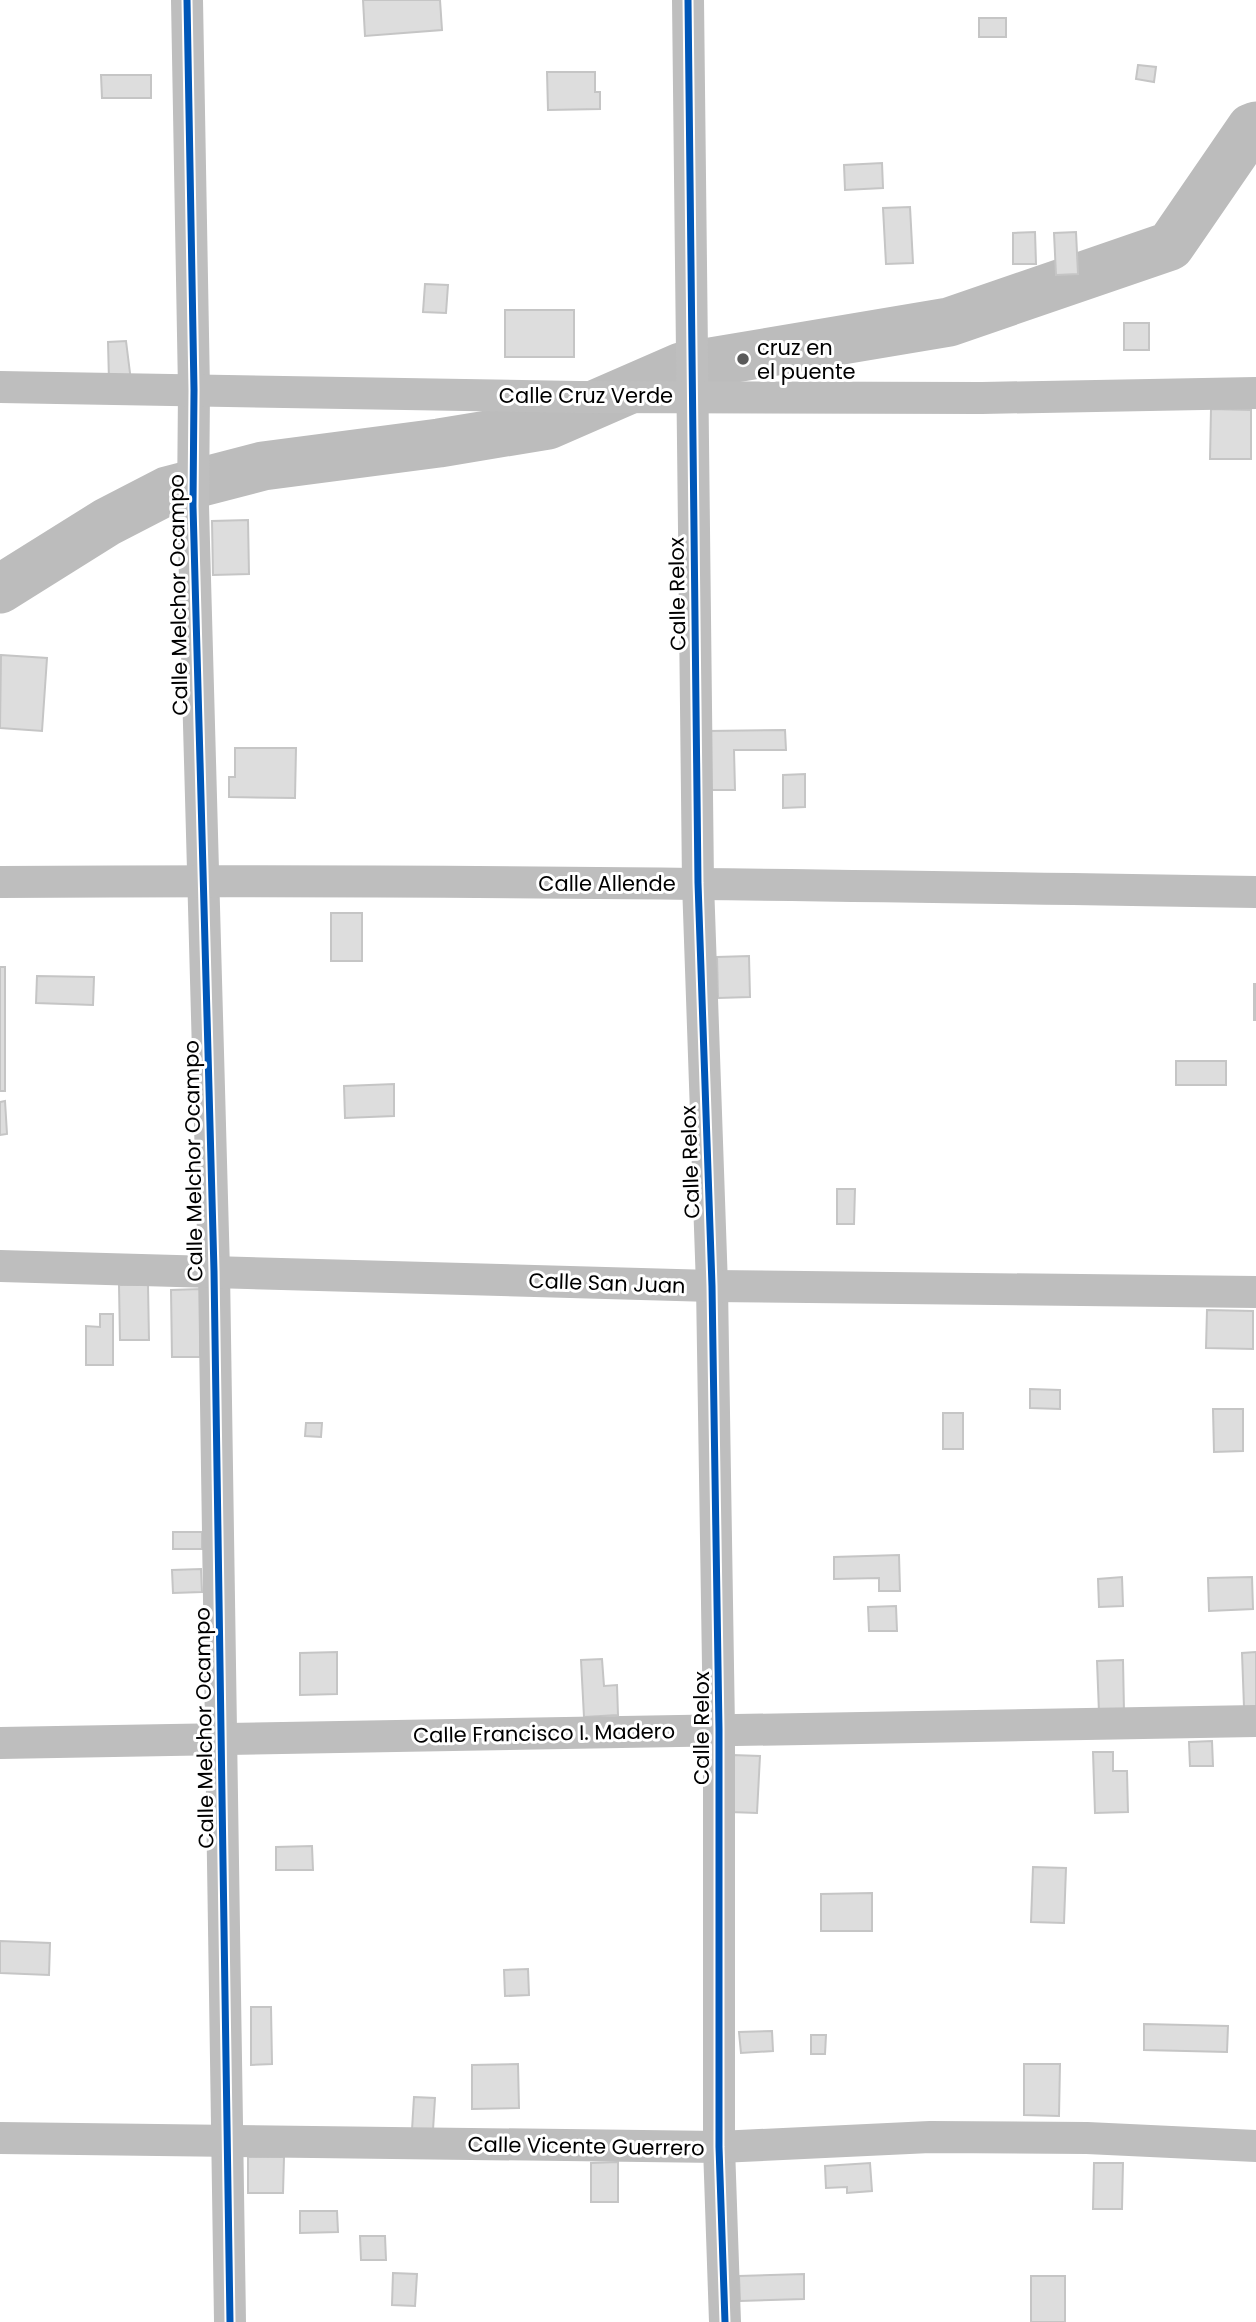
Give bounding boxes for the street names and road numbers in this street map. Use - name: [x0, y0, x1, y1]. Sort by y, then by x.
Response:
- street label: Calle Cruz Verde: [499, 381, 673, 410]
- street label: Calle Melchor Ocampo: [161, 474, 195, 716]
- street label: Calle Relox: [662, 537, 692, 651]
- street label: Calle Allende: [538, 869, 676, 898]
- street label: Calle Melchor Ocampo: [176, 1040, 210, 1282]
- street label: Calle Relox: [674, 1105, 706, 1219]
- street label: Calle San Juan: [528, 1266, 686, 1300]
- street label: Calle Melchor Ocampo: [187, 1607, 221, 1849]
- street label: Calle Relox: [687, 1671, 716, 1785]
- street label: Calle Francisco I. Madero: [413, 1716, 675, 1750]
- street label: Calle Vicente Guerrero: [467, 2129, 705, 2163]

